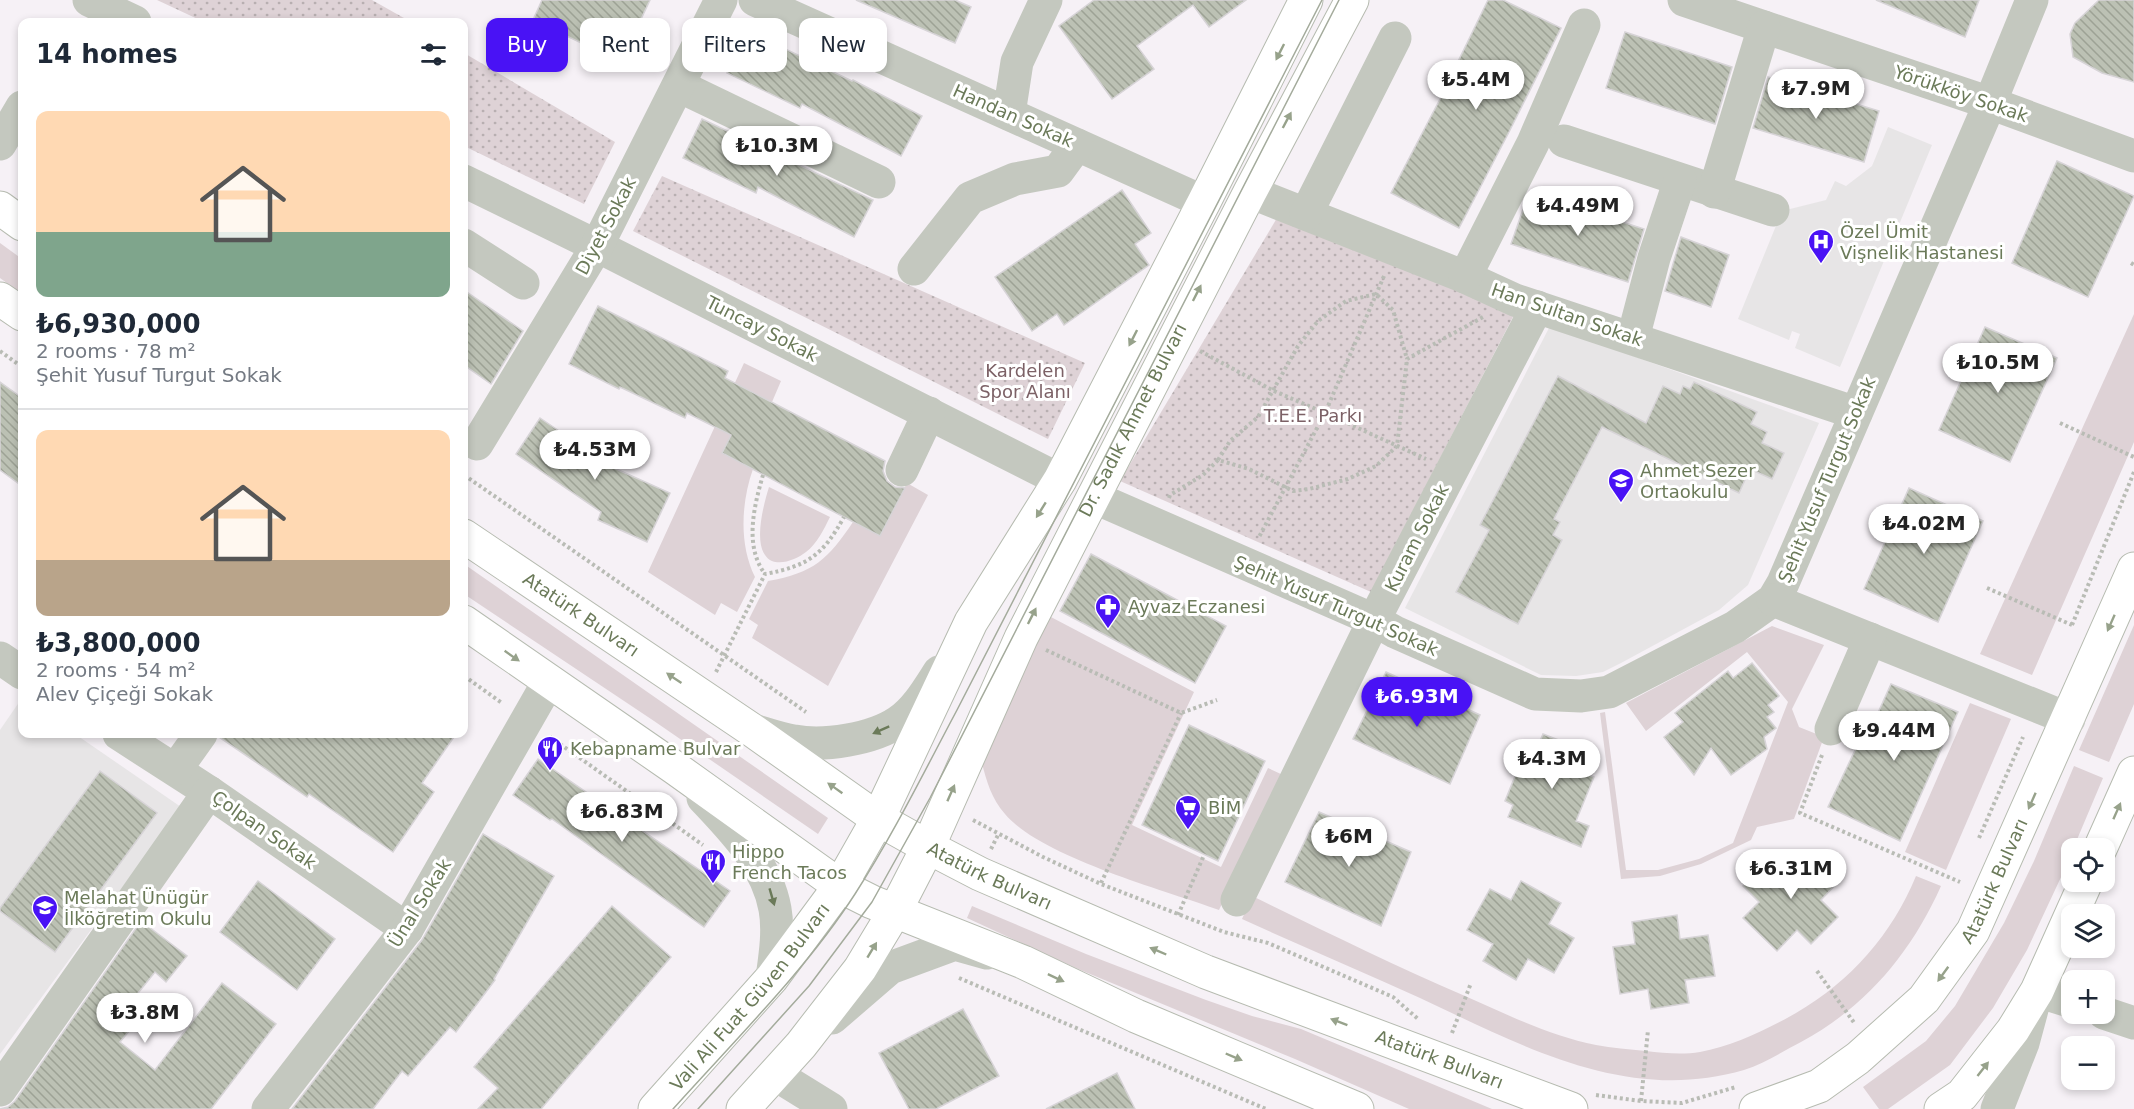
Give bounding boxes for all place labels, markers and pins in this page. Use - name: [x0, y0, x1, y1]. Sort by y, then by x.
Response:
- pin: ₺5.4M: [1434, 60, 1518, 111]
- pin: ₺7.9M: [1774, 69, 1858, 120]
- pin: ₺10.3M: [728, 126, 826, 177]
- pin: ₺4.49M: [1529, 186, 1627, 237]
- place label: Özel Ümit Vişnelik Hastanesi: [1840, 221, 2004, 263]
- hospital icon: Özel Ümit Vişnelik Hastanesi: [1806, 227, 1836, 265]
- pin: ₺10.5M: [1949, 343, 2047, 394]
- pin: ₺4.53M: [546, 430, 644, 481]
- place label: Ahmet Sezer Ortaokulu: [1640, 460, 1756, 502]
- school or university icon: Ahmet Sezer Ortaokulu: [1606, 466, 1636, 504]
- pin: ₺4.02M: [1875, 504, 1973, 555]
- pharmacy icon: Ayvaz Eczanesi: [1093, 592, 1123, 630]
- place label: Ayvaz Eczanesi: [1128, 596, 1265, 617]
- pin: ₺6.93M: [1368, 677, 1466, 728]
- pin: ₺9.44M: [1845, 711, 1943, 762]
- restaurant icon: Kebapname Bulvar: [535, 734, 565, 772]
- place label: Kebapname Bulvar: [570, 738, 741, 759]
- pin: ₺4.3M: [1510, 739, 1594, 790]
- pin: ₺6.83M: [573, 792, 671, 843]
- supermarket icon: BİM: [1173, 793, 1203, 831]
- place label: BİM: [1208, 797, 1241, 818]
- pin: ₺6M: [1320, 817, 1378, 868]
- place label: Hippo French Tacos: [732, 841, 847, 883]
- restaurant icon: Hippo French Tacos: [698, 847, 728, 885]
- pin: ₺6.31M: [1742, 849, 1840, 900]
- place label: Melahat Ünügür İlköğretim Okulu: [64, 887, 212, 929]
- school or university icon: Melahat Ünügür İlköğretim Okulu: [30, 893, 60, 931]
- pin: ₺3.8M: [103, 993, 187, 1044]

